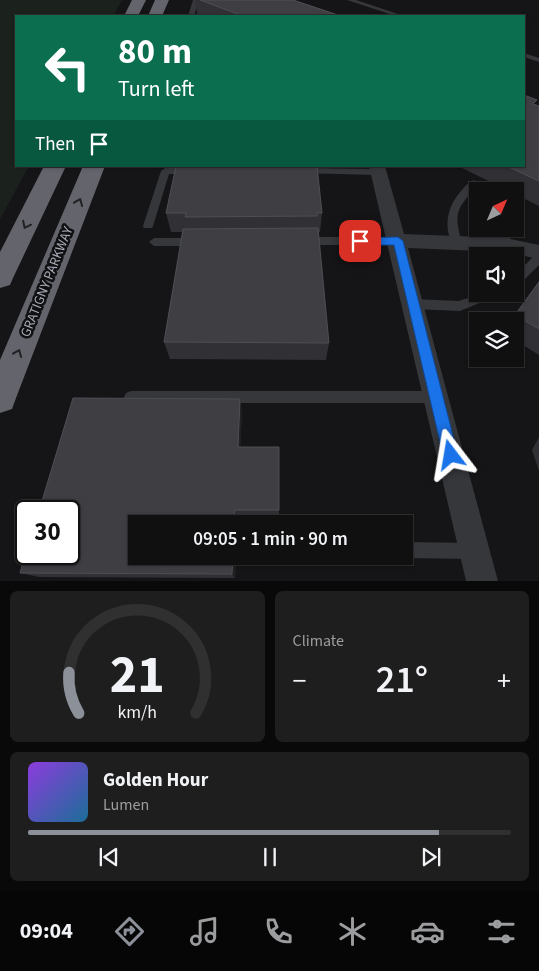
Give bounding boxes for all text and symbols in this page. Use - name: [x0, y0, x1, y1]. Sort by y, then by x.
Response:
- text: 80 m: [118, 27, 192, 77]
- icon: left: [35, 35, 100, 100]
- text: Turn left: [118, 73, 194, 105]
- icon: arrive: [85, 130, 113, 158]
- text: Then: [35, 131, 75, 158]
- north arrow: [469, 182, 524, 238]
- map controls: [469, 182, 524, 367]
- one-way arrow: [73, 198, 84, 207]
- one-way arrow: [22, 220, 32, 229]
- pin: [339, 220, 381, 262]
- street label: GRATIGNY PARKWAY: [16, 223, 78, 340]
- icon: arrive: [346, 227, 374, 255]
- button: sound: [469, 247, 524, 302]
- button: layers: [469, 312, 524, 367]
- one-way arrow: [13, 349, 23, 357]
- position arrow: [424, 428, 476, 480]
- speed limit sign: 30: [15, 500, 80, 565]
- text: 09:05 · 1 min · 90 m: [193, 526, 348, 553]
- text: Climate: [293, 630, 344, 652]
- text: 21: [110, 639, 165, 713]
- text: 21°: [376, 653, 428, 707]
- text: −: [293, 661, 306, 701]
- text: +: [497, 661, 511, 701]
- text: km/h: [117, 700, 157, 725]
- text: Golden Hour: [103, 767, 208, 794]
- text: Lumen: [103, 794, 149, 816]
- icon: previous: [95, 843, 123, 871]
- icon: pause: [256, 843, 284, 871]
- icon: next: [417, 843, 445, 871]
- icon: directions: [112, 914, 147, 949]
- icon: music: [187, 914, 222, 949]
- icon: phone: [261, 914, 296, 949]
- icon: climate: [335, 914, 370, 949]
- icon: car: [410, 914, 445, 949]
- icon: filters: [484, 914, 519, 949]
- text: 09:04: [20, 915, 73, 947]

